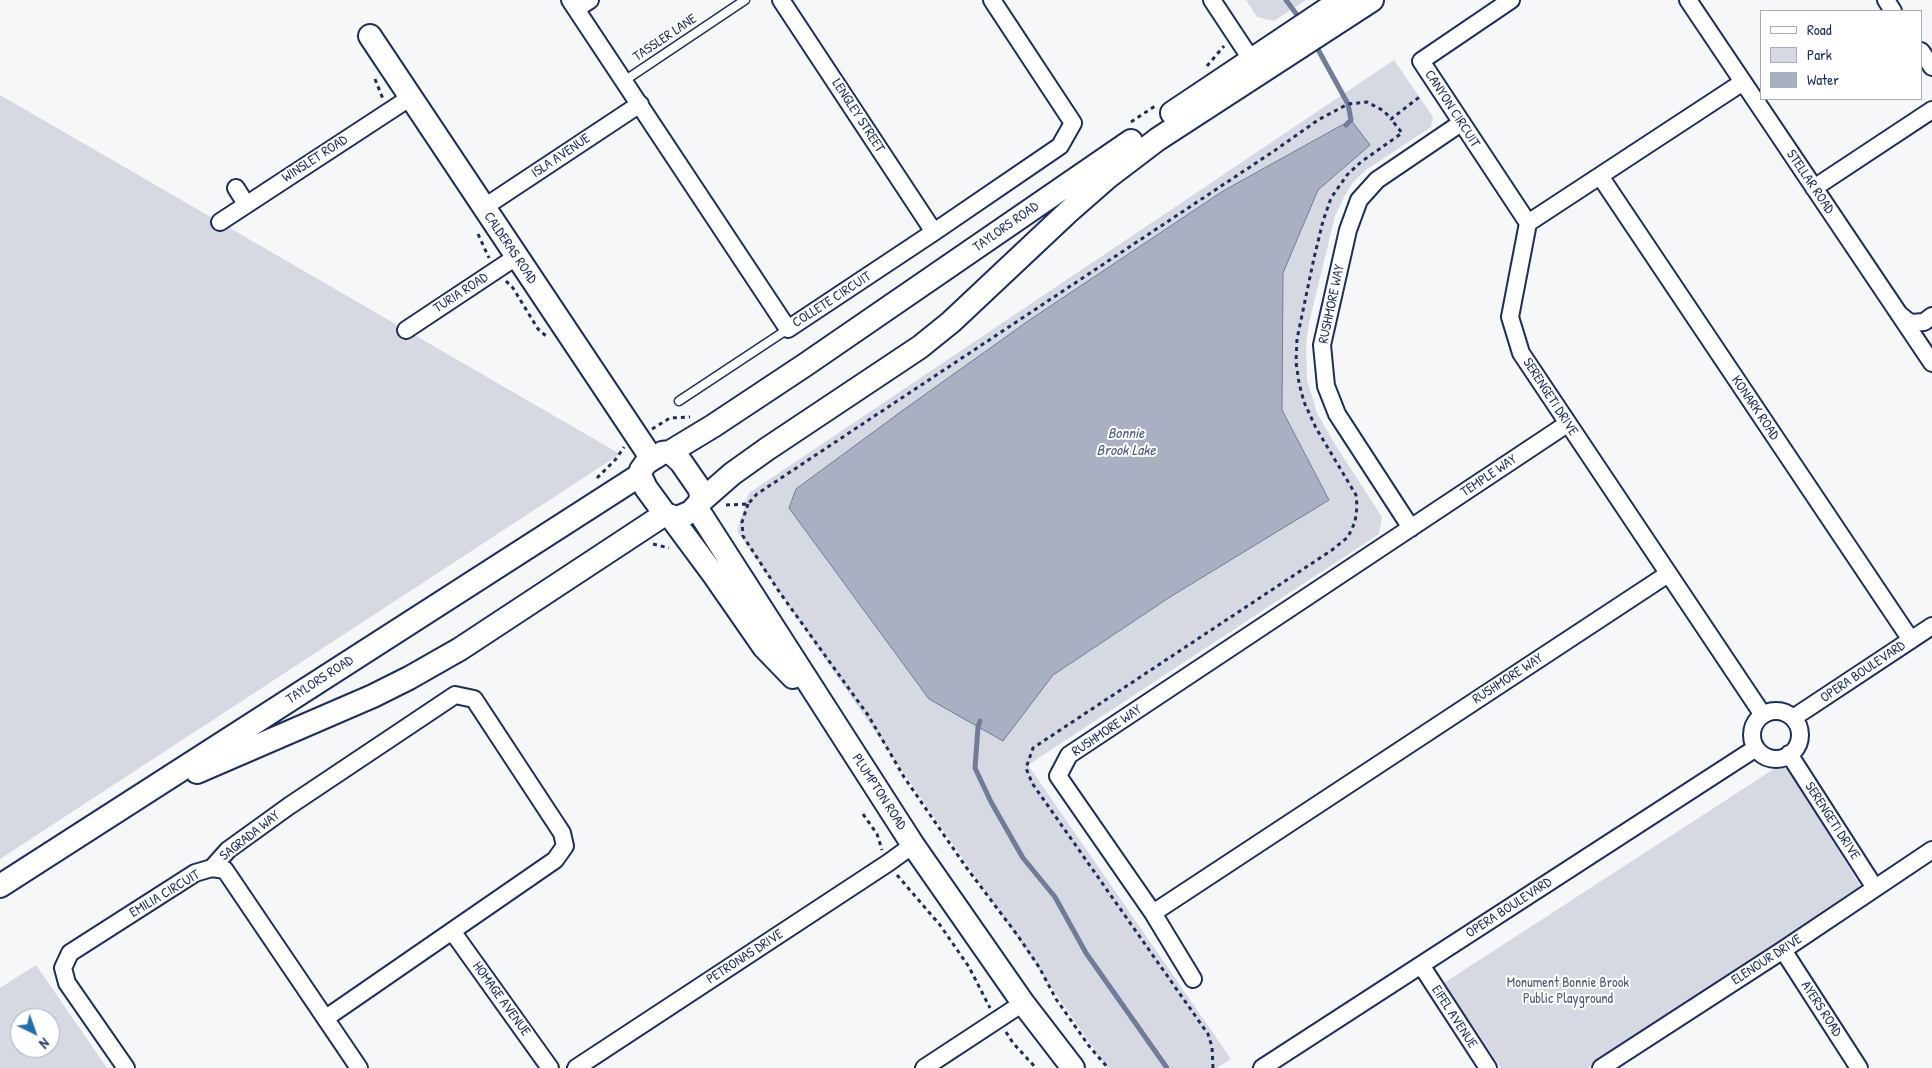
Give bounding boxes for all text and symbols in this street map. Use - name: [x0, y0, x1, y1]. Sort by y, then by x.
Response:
- legend: [1760, 10, 1922, 100]
- street label: TASSLER LANE: [630, 11, 700, 65]
- text: Road: [1807, 19, 1832, 40]
- text: Park: [1807, 44, 1832, 65]
- street label: CANYON CIRCUIT: [1421, 67, 1483, 151]
- text: Water: [1807, 69, 1839, 90]
- street label: LENGLEY STREET: [828, 76, 888, 156]
- street label: ISLA AVENUE: [528, 130, 594, 182]
- street label: WINSLET ROAD: [279, 132, 351, 186]
- street label: STELLAR ROAD: [1782, 147, 1838, 217]
- street label: TAYLORS ROAD: [970, 198, 1042, 256]
- street label: CALDERAS ROAD: [480, 209, 540, 287]
- street label: RUSHMORE WAY: [1315, 263, 1349, 345]
- street label: COLLETE CIRCUIT: [789, 268, 875, 332]
- street label: TURIA ROAD: [431, 269, 491, 317]
- street label: SERENGETI DRIVE: [1519, 355, 1581, 439]
- street label: KONARK ROAD: [1727, 373, 1783, 443]
- water label: Bonnie Brook Lake: [1097, 425, 1155, 460]
- street label: TEMPLE WAY: [1458, 451, 1520, 501]
- street label: OPERA BOULEVARD: [1817, 637, 1909, 707]
- street label: RUSHMORE WAY: [1470, 650, 1546, 708]
- street label: TAYLORS ROAD: [283, 652, 357, 708]
- street label: RUSHMORE WAY: [1069, 702, 1145, 760]
- street label: PLUMPTON ROAD: [848, 751, 910, 833]
- street label: SERENGETI DRIVE: [1801, 779, 1863, 863]
- street label: SAGRADA WAY: [217, 807, 283, 865]
- street label: EMILIA CIRCUIT: [127, 866, 203, 922]
- street label: OPERA BOULEVARD: [1463, 874, 1555, 942]
- street label: PETRONAS DRIVE: [704, 926, 786, 988]
- street label: ELENOUR DRIVE: [1729, 931, 1805, 989]
- street label: HOMAGE AVENUE: [468, 959, 534, 1039]
- park label: Monument Bonnie Brook Public Playground: [1507, 975, 1629, 1008]
- street label: AYERS ROAD: [1797, 978, 1845, 1040]
- street label: EIFEL AVENUE: [1427, 982, 1481, 1052]
- north arrow: [10, 1008, 60, 1058]
- text: N: [36, 1034, 54, 1053]

